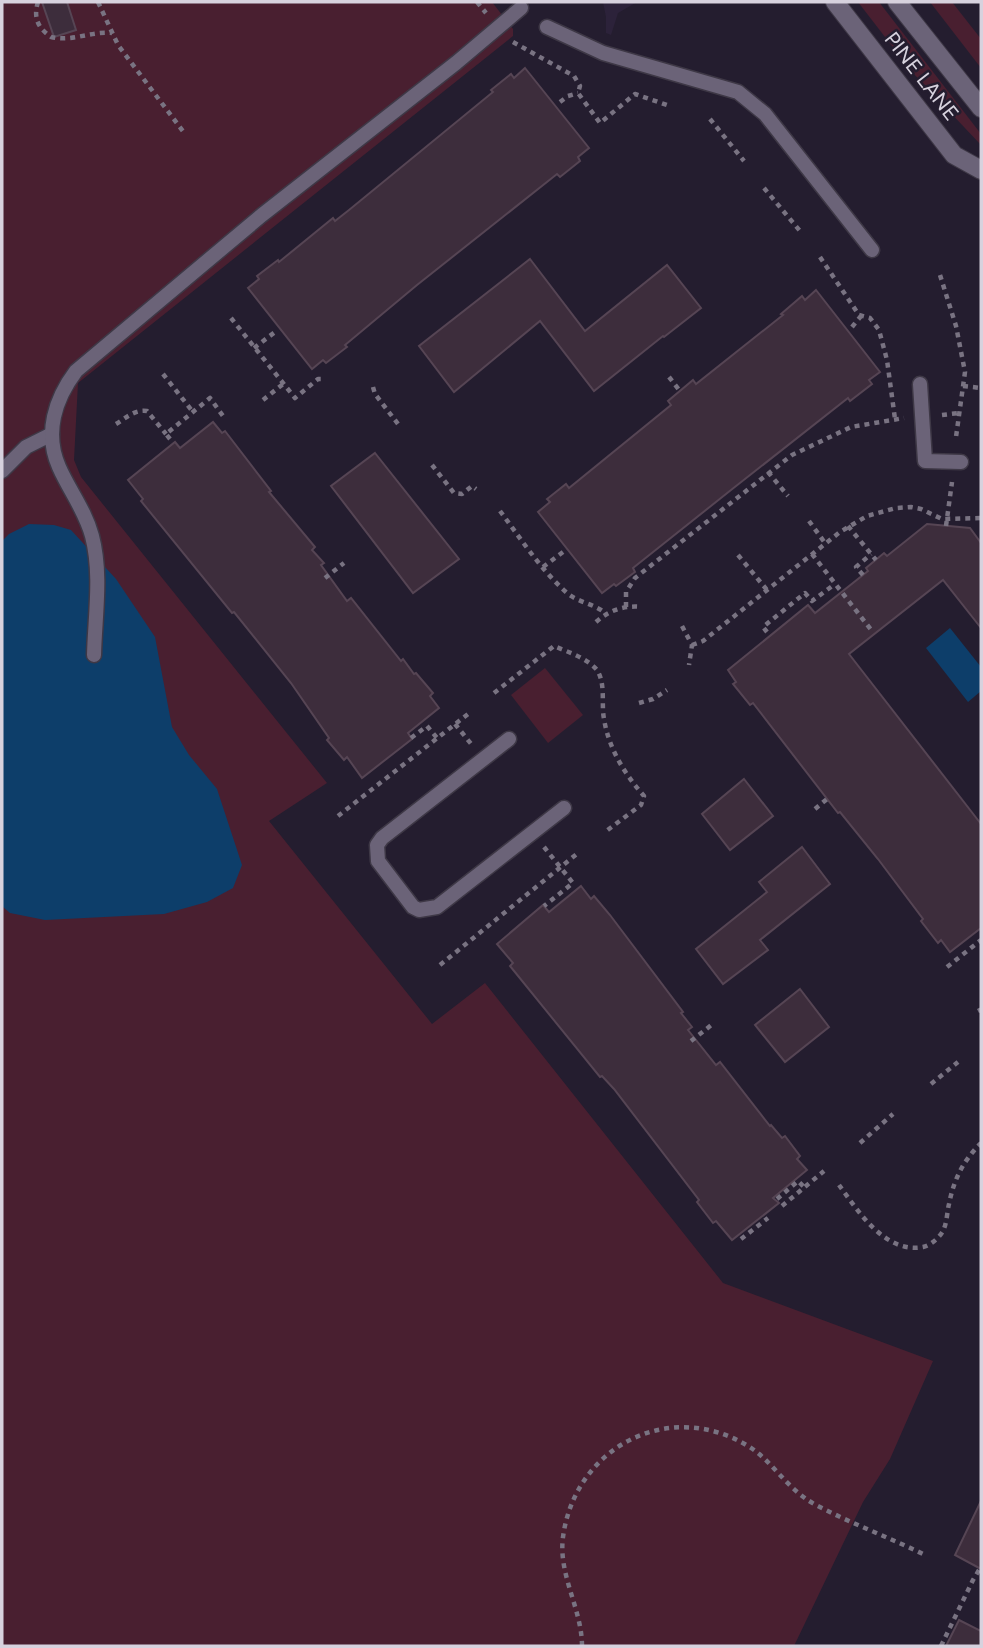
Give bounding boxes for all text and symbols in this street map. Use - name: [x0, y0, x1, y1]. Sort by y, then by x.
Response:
- street label: PINE LANE: [880, 27, 964, 125]

